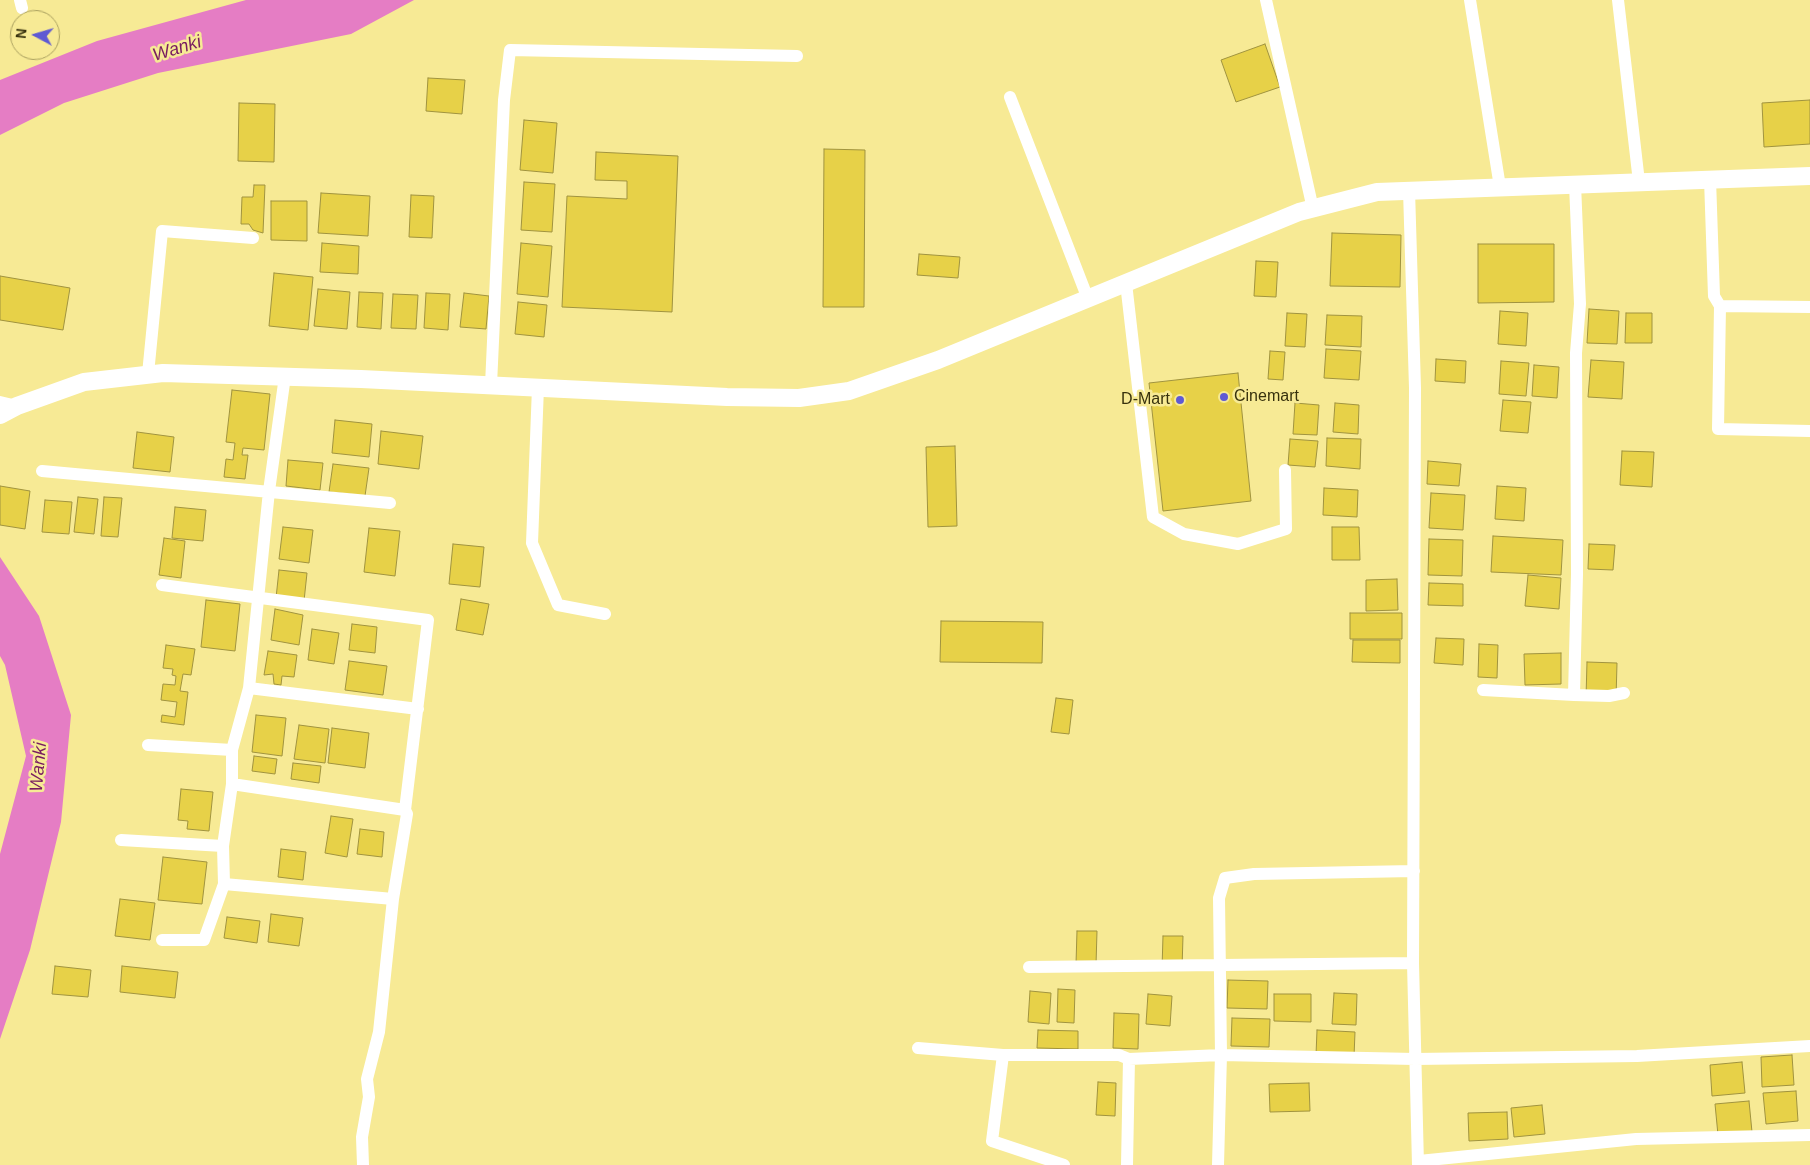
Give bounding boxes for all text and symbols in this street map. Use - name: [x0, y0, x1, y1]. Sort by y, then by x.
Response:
- north arrow: [10, 10, 60, 60]
- text: N: [13, 28, 30, 39]
- water label: Wanki: [150, 31, 204, 67]
- place label: Cinemart: [1234, 387, 1299, 407]
- place label: D-Mart: [1121, 390, 1170, 410]
- marker: Cinemart: [1218, 391, 1230, 403]
- marker: D-Mart: [1174, 394, 1186, 406]
- water label: Wanki: [26, 741, 52, 793]

